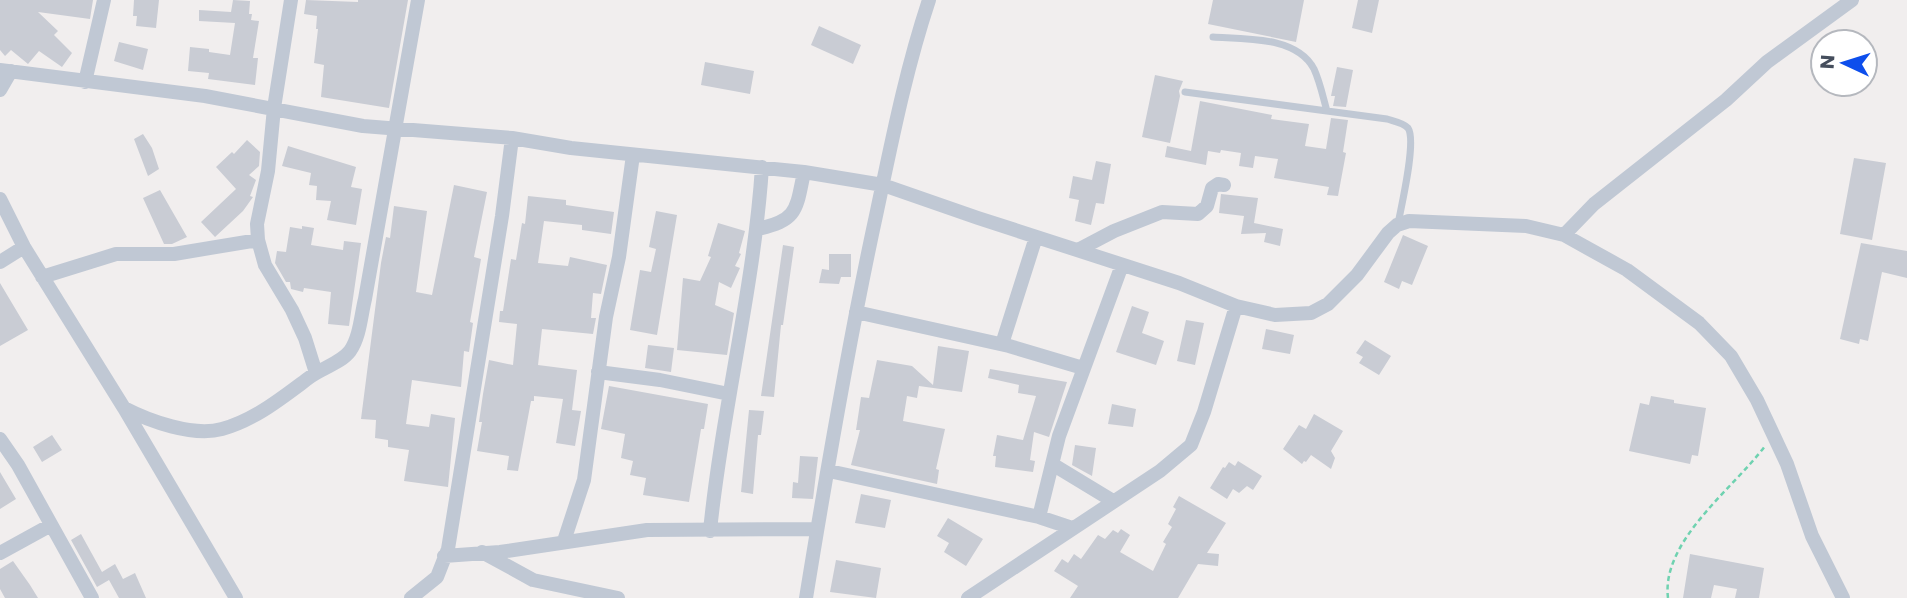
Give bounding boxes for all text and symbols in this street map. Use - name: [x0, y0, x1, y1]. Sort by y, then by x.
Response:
- north arrow: [1809, 28, 1879, 98]
- text: N: [1814, 54, 1842, 70]

